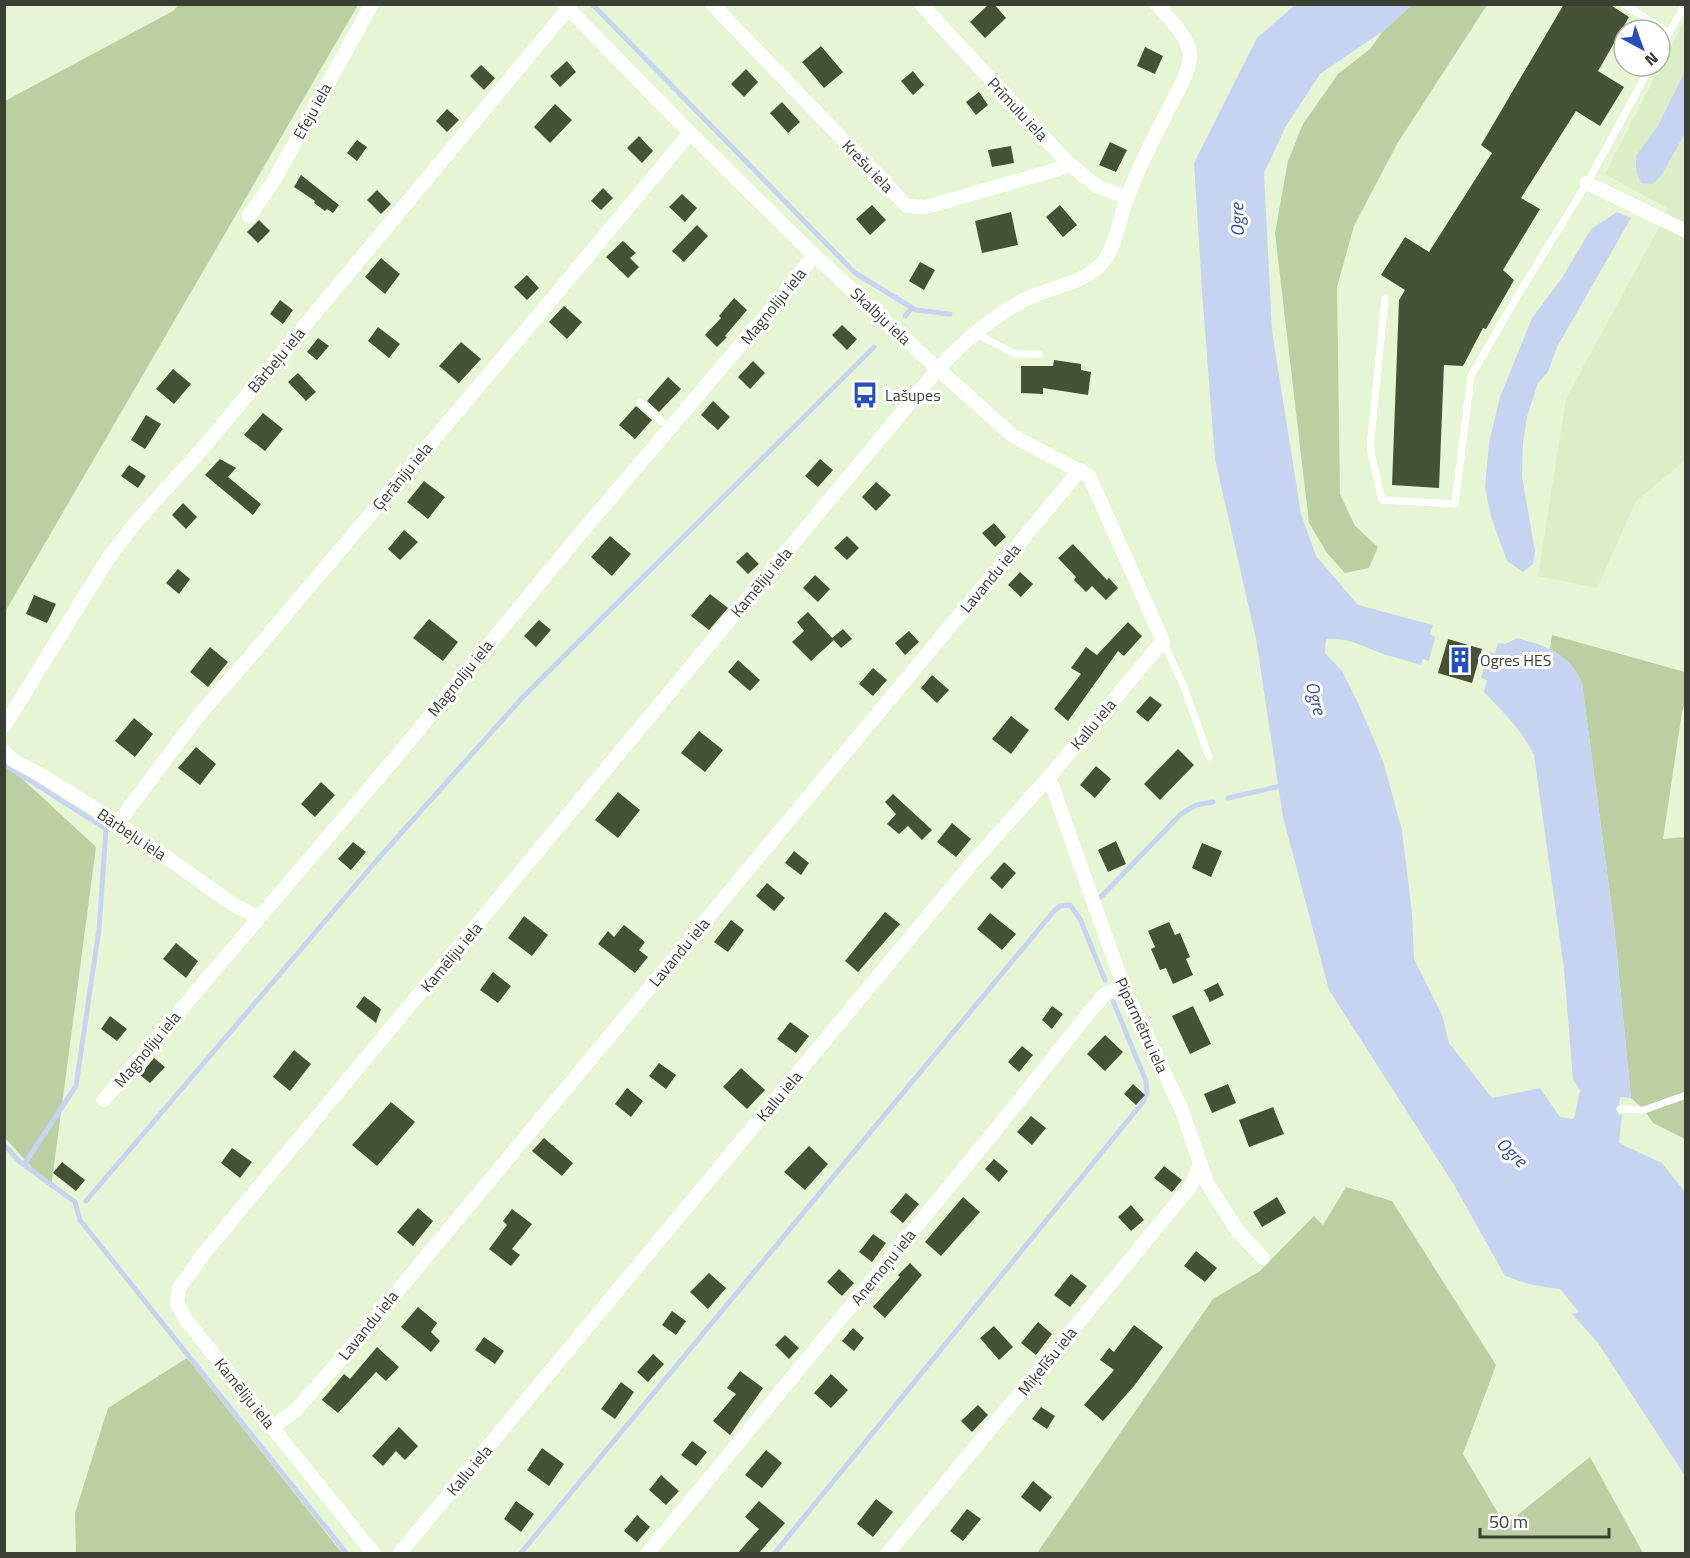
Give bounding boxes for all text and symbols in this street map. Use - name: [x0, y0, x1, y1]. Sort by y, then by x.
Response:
- north arrow: [1612, 18, 1672, 78]
- text: N: [1640, 47, 1664, 72]
- street label: Prīmulu iela: [982, 72, 1054, 146]
- street label: Efeju iela: [287, 79, 337, 143]
- street label: Krešu iela: [837, 134, 899, 198]
- water label: Ogre: [1223, 201, 1251, 237]
- street label: Magnoliju iela: [734, 262, 812, 350]
- street label: Skalbju iela: [845, 282, 917, 350]
- street label: Bārbeļu iela: [241, 322, 311, 398]
- bus stop icon: Lašupes: [850, 380, 880, 410]
- place label: Lašupes: [885, 383, 941, 407]
- street label: Ģerāniju iela: [366, 437, 438, 515]
- street label: Lavandu iela: [954, 538, 1026, 618]
- street label: Kamēliju iela: [725, 542, 797, 622]
- street label: Magnoliju iela: [421, 634, 499, 722]
- building icon: Ogres HES: [1445, 645, 1475, 675]
- place label: Ogres HES: [1480, 648, 1551, 672]
- water label: Ogre: [1299, 678, 1334, 719]
- street label: Kallu iela: [1065, 693, 1121, 755]
- street label: Bārbeļu iela: [93, 802, 171, 866]
- street label: Lavandu iela: [643, 912, 715, 992]
- street label: Kamēliju iela: [415, 917, 487, 997]
- street label: Piparmētru iela: [1109, 973, 1175, 1077]
- street label: Magnoliju iela: [108, 1006, 186, 1092]
- street label: Kallu iela: [751, 1065, 807, 1127]
- water label: Ogre: [1491, 1131, 1535, 1174]
- street label: Anemoņu iela: [845, 1224, 921, 1310]
- street label: Lavandu iela: [332, 1285, 404, 1365]
- street label: Miķelīšu iela: [1012, 1321, 1082, 1401]
- street label: Kamēliju iela: [209, 1353, 281, 1433]
- street label: Kallu iela: [441, 1439, 497, 1501]
- scale bar: [1480, 1501, 1609, 1539]
- text: 50 m: [1489, 1508, 1528, 1535]

